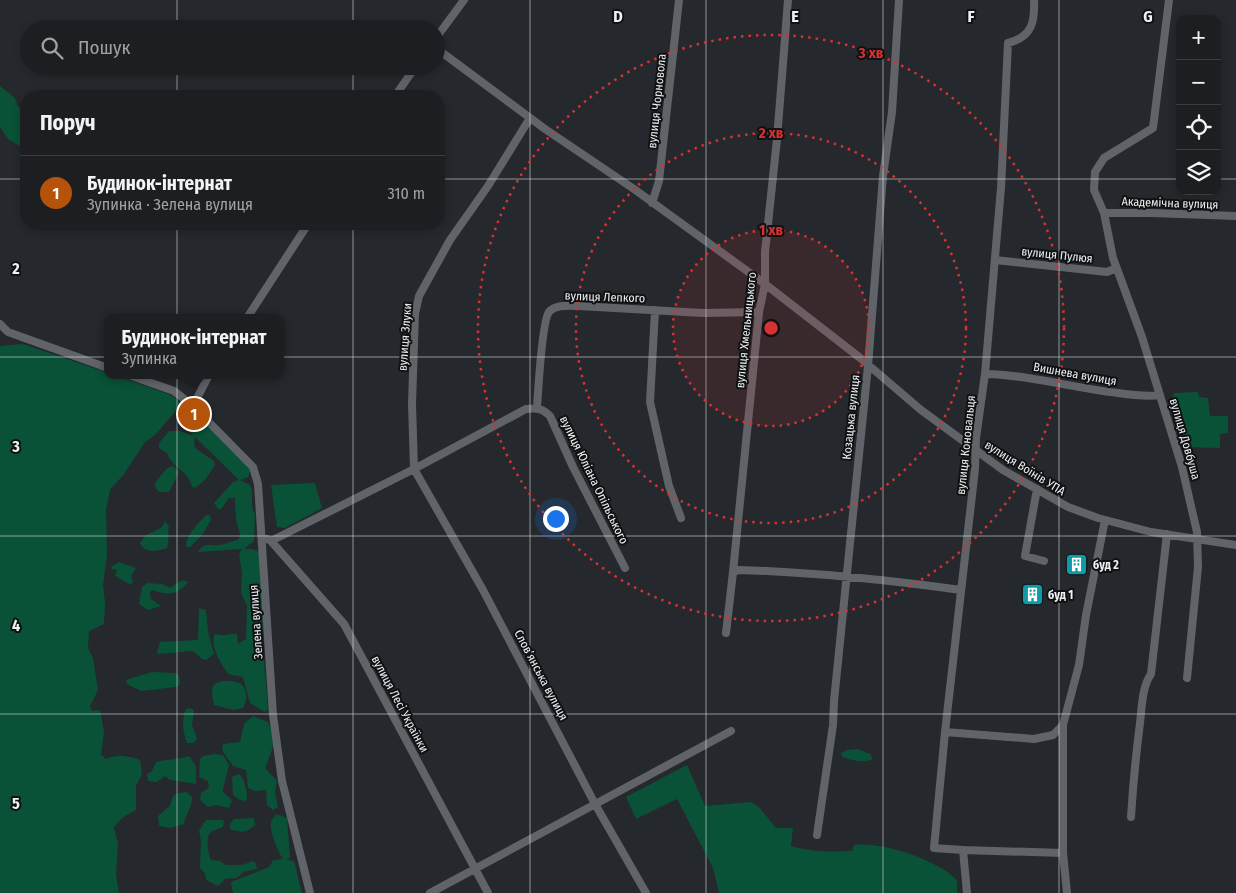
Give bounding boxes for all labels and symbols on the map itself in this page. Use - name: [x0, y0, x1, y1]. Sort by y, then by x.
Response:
- text: D: [613, 7, 623, 26]
- text: E: [791, 7, 799, 26]
- text: F: [967, 7, 975, 26]
- text: G: [1143, 7, 1153, 26]
- text: 3 хв: [858, 44, 884, 62]
- street label: вулиця Чорновола: [645, 53, 669, 149]
- text: 2 хв: [758, 124, 784, 142]
- street label: Академічна вулиця: [1121, 194, 1219, 212]
- text: 1 хв: [759, 221, 783, 239]
- street label: вулиця Пулюя: [1021, 244, 1093, 266]
- text: 2: [11, 259, 20, 278]
- street label: вулиця Хмельницького: [733, 271, 759, 389]
- street label: вулиця Лепкого: [564, 289, 646, 305]
- street label: вулиця Злуки: [396, 303, 414, 371]
- centre of rings: [762, 319, 780, 337]
- street label: Вишнева вулиця: [1032, 360, 1118, 388]
- street label: Козацька вулиця: [840, 374, 862, 460]
- pin: 1: [178, 395, 210, 433]
- street label: вулиця Коновальця: [954, 395, 978, 495]
- street label: вулиця Довбуша: [1167, 397, 1203, 481]
- street label: вулиця Юліана Опільського: [557, 414, 631, 546]
- text: 3: [11, 437, 20, 456]
- street label: вулиця Воїнів УПА: [982, 438, 1068, 499]
- your location: [543, 506, 569, 532]
- building icon: буд 2: [1065, 553, 1089, 577]
- place label: буд 2: [1093, 558, 1119, 572]
- building icon: буд 1: [1020, 583, 1044, 607]
- street label: Зелена вулиця: [246, 584, 266, 660]
- place label: буд 1: [1048, 588, 1073, 602]
- text: 4: [12, 616, 20, 635]
- street label: Словʼянська вулиця: [511, 627, 571, 723]
- street label: вулиця Лесі Українки: [369, 653, 431, 755]
- text: 5: [12, 794, 20, 813]

